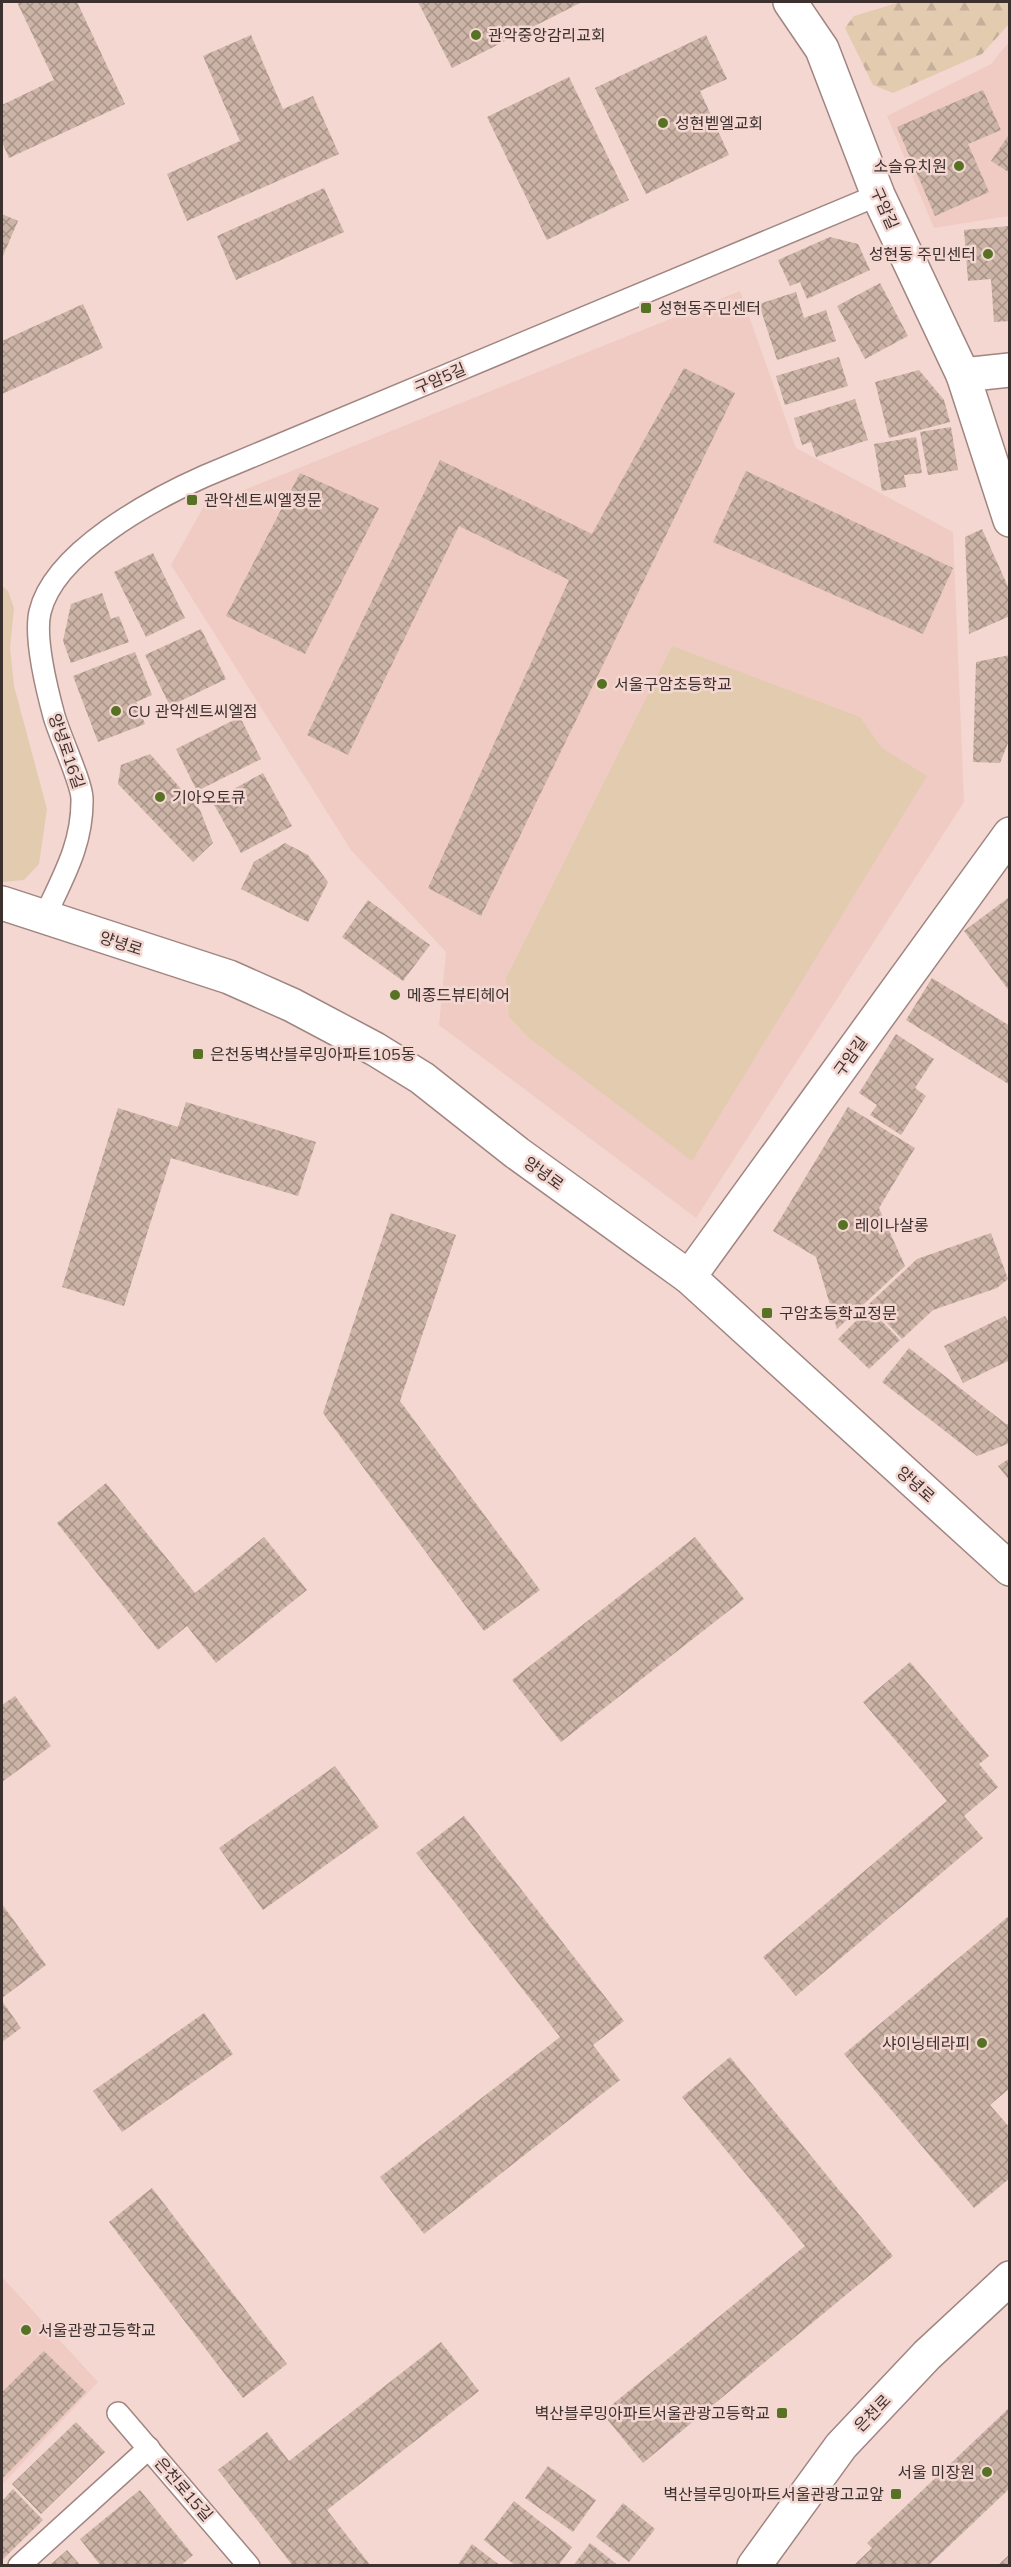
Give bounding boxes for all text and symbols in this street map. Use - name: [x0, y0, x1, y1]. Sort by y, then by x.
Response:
- place label: 관악중앙감리교회: [488, 25, 606, 45]
- marker: 관악중앙감리교회: [469, 28, 483, 42]
- place label: 성현벧엘교회: [675, 113, 763, 133]
- marker: 성현벧엘교회: [656, 116, 670, 130]
- place label: 소슬유치원: [873, 156, 947, 176]
- marker: 소슬유치원: [952, 159, 966, 173]
- street label: 구암길: [867, 184, 903, 232]
- place label: 성현동 주민센터: [869, 244, 976, 264]
- marker: 성현동 주민센터: [981, 247, 995, 261]
- place label: 성현동주민센터: [658, 298, 761, 318]
- marker: 성현동주민센터: [639, 301, 653, 315]
- street label: 구암5길: [411, 358, 469, 398]
- place label: 관악센트씨엘정문: [204, 490, 322, 510]
- marker: 관악센트씨엘정문: [185, 493, 199, 507]
- place label: 서울구암초등학교: [614, 674, 732, 694]
- marker: 서울구암초등학교: [595, 677, 609, 691]
- place label: CU 관악센트씨엘점: [128, 701, 258, 721]
- marker: CU 관악센트씨엘점: [109, 704, 123, 718]
- street label: 양녕로16길: [45, 711, 89, 791]
- place label: 기아오토큐: [172, 787, 246, 807]
- marker: 기아오토큐: [153, 790, 167, 804]
- street label: 양녕로: [97, 927, 145, 959]
- place label: 메종드뷰티헤어: [407, 985, 510, 1005]
- marker: 메종드뷰티헤어: [388, 988, 402, 1002]
- street label: 구암길: [829, 1032, 871, 1080]
- place label: 은천동벽산블루밍아파트105동: [210, 1044, 416, 1064]
- marker: 은천동벽산블루밍아파트105동: [191, 1047, 205, 1061]
- street label: 양녕로: [520, 1152, 568, 1194]
- place label: 레이나살롱: [855, 1215, 929, 1235]
- marker: 레이나살롱: [836, 1218, 850, 1232]
- place label: 구암초등학교정문: [779, 1303, 897, 1323]
- marker: 구암초등학교정문: [760, 1306, 774, 1320]
- street label: 양녕로: [893, 1462, 939, 1506]
- place label: 샤이닝테라피: [882, 2033, 970, 2053]
- marker: 샤이닝테라피: [975, 2036, 989, 2050]
- place label: 서울관광고등학교: [38, 2320, 156, 2340]
- marker: 서울관광고등학교: [19, 2323, 33, 2337]
- street label: 은천로: [849, 2390, 895, 2436]
- place label: 벽산블루밍아파트서울관광고등학교: [534, 2403, 770, 2423]
- marker: 벽산블루밍아파트서울관광고등학교: [775, 2406, 789, 2420]
- street label: 은천로15길: [151, 2453, 217, 2525]
- place label: 서울 미장원: [897, 2462, 975, 2482]
- marker: 서울 미장원: [980, 2465, 994, 2479]
- place label: 벽산블루밍아파트서울관광고교앞: [663, 2484, 884, 2504]
- marker: 벽산블루밍아파트서울관광고교앞: [889, 2487, 903, 2501]

